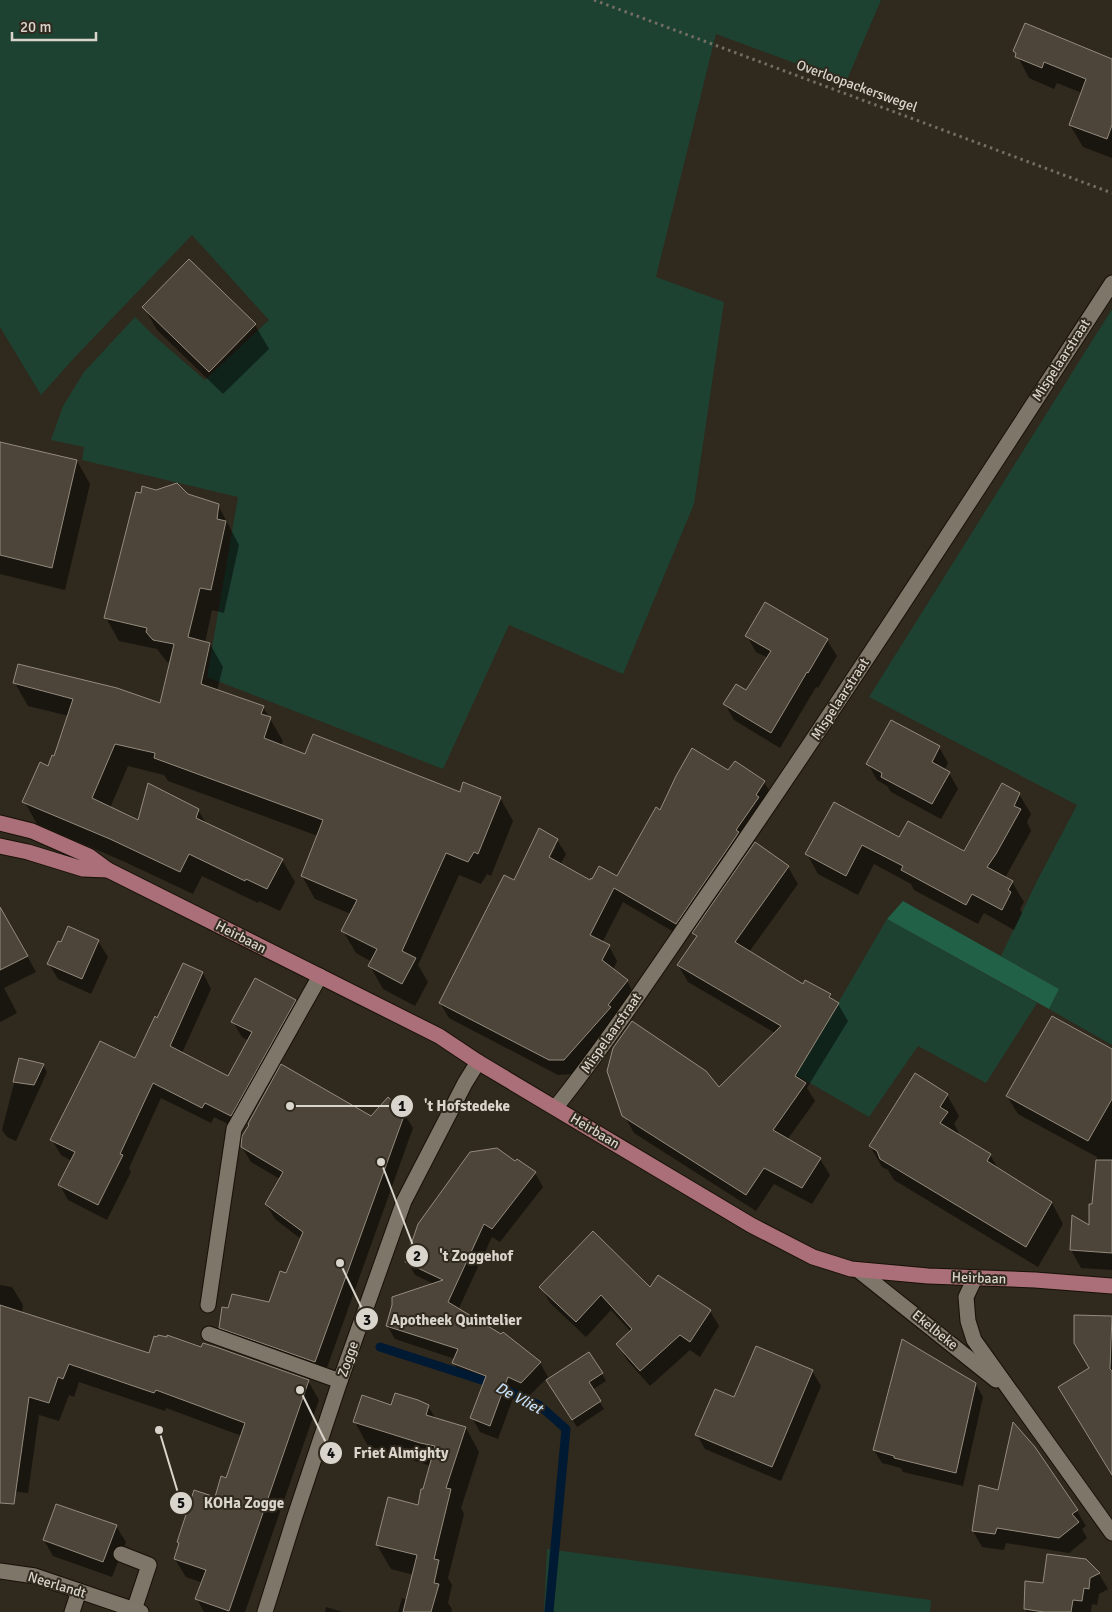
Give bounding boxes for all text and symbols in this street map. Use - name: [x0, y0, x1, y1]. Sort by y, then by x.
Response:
- scale bar: [12, 10, 96, 42]
- text: 20 m: [20, 18, 51, 36]
- street label: Overloopackerswegel: [794, 56, 920, 116]
- street label: Mispelaarstraat: [1028, 316, 1094, 404]
- street label: Mispelaarstraat: [807, 655, 873, 743]
- street label: Heirbaan: [213, 917, 269, 957]
- street label: Mispelaarstraat: [577, 989, 645, 1076]
- callout: 't Hofstedeke: [389, 1091, 521, 1121]
- text: 1: [398, 1097, 406, 1115]
- text: 't Hofstedeke: [424, 1097, 510, 1115]
- street label: Heirbaan: [567, 1110, 623, 1152]
- callout: 't Zoggehof: [404, 1241, 523, 1271]
- text: 2: [413, 1247, 421, 1265]
- text: 't Zoggehof: [439, 1247, 514, 1265]
- street label: Heirbaan: [951, 1269, 1007, 1287]
- callout: Apotheek Quintelier: [355, 1304, 531, 1334]
- street label: Ekelbeke: [909, 1306, 961, 1354]
- text: 3: [363, 1311, 371, 1329]
- text: Apotheek Quintelier: [390, 1311, 522, 1329]
- street label: Zogge: [334, 1339, 362, 1379]
- water label: De Vliet: [493, 1378, 547, 1419]
- callout: Friet Almighty: [319, 1438, 458, 1468]
- text: 4: [327, 1444, 335, 1462]
- text: Friet Almighty: [354, 1444, 449, 1462]
- callout: KOHa Zogge: [169, 1488, 294, 1518]
- text: 5: [177, 1494, 185, 1512]
- text: KOHa Zogge: [204, 1494, 284, 1512]
- street label: Neerlandt: [26, 1568, 88, 1602]

